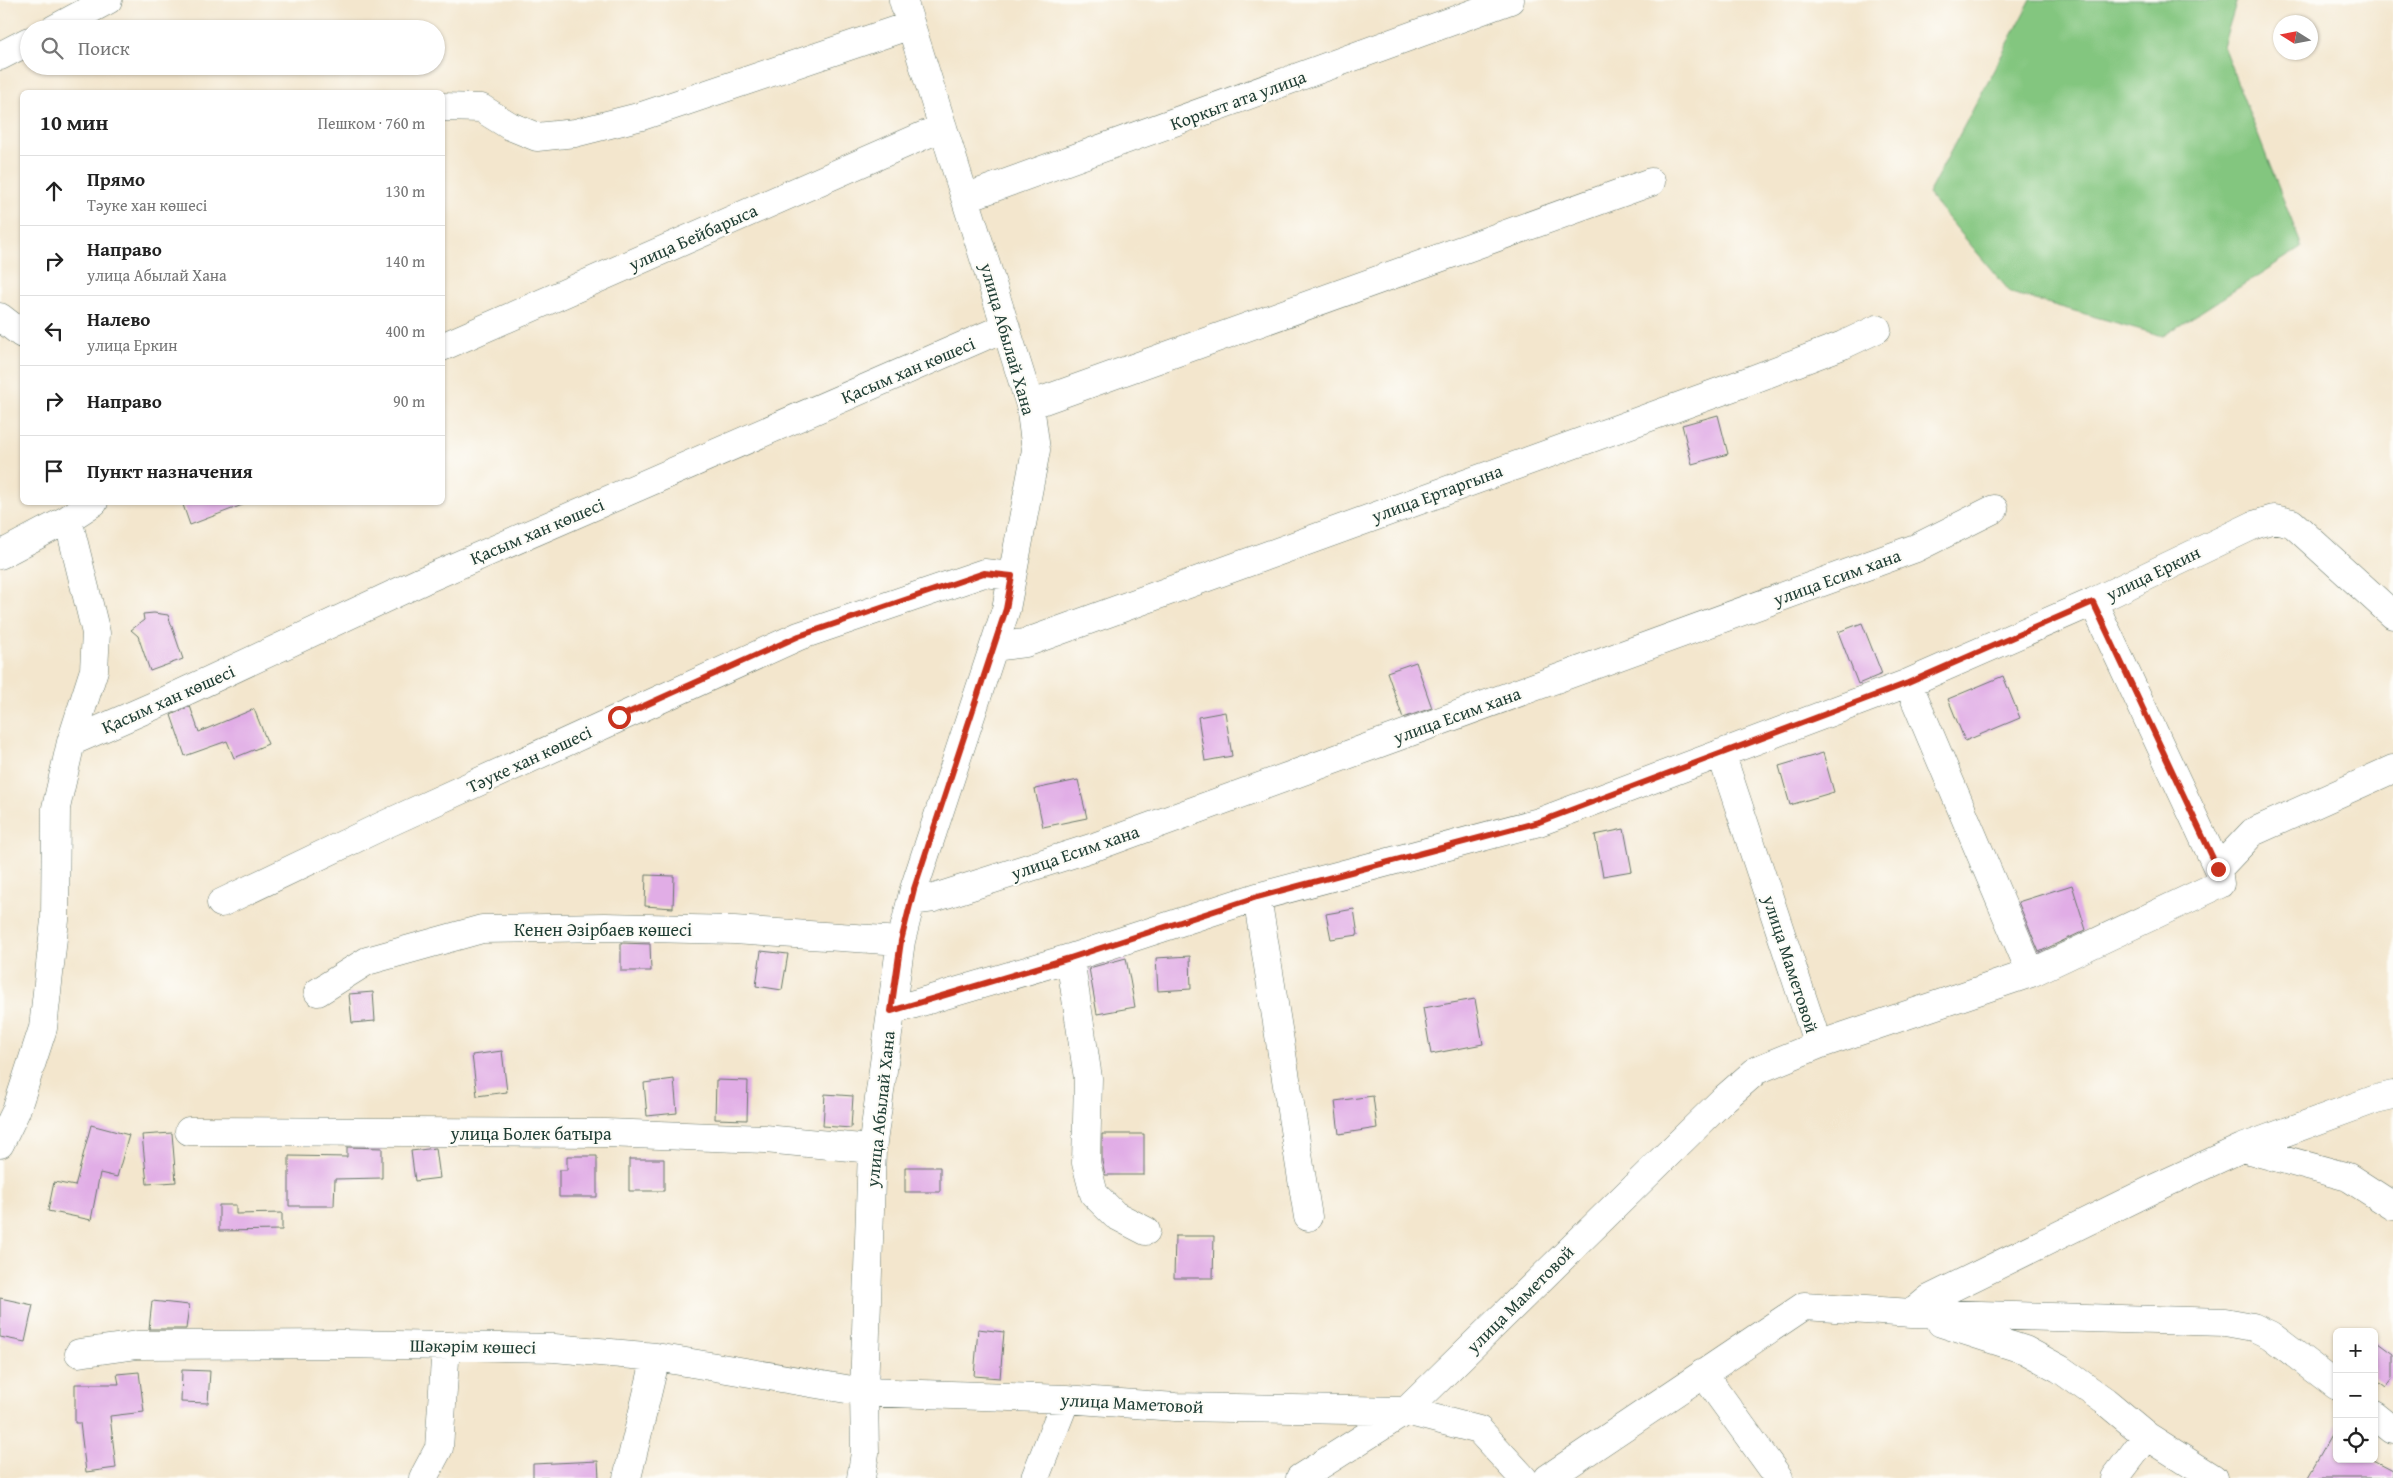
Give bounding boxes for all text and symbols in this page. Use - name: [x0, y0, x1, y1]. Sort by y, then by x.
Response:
- north arrow: [2273, 15, 2318, 60]
- search box: [20, 20, 445, 75]
- icon: search: [38, 34, 66, 62]
- text: Поиск: [78, 34, 130, 62]
- street label: Коркыт ата улица: [1166, 63, 1310, 137]
- text: 10 мин: [40, 107, 108, 138]
- text: Пешком · 760 m: [318, 111, 425, 135]
- text: Прямо: [87, 165, 145, 193]
- icon: ahead: [40, 177, 68, 205]
- text: 130 m: [385, 179, 425, 203]
- text: Тәуке хан көшесі: [87, 193, 207, 217]
- street label: улица Бейбарыса: [623, 196, 762, 278]
- text: Направо: [87, 235, 162, 263]
- icon: right: [40, 247, 68, 275]
- text: 140 m: [385, 249, 425, 273]
- street label: улица Абылай Хана: [973, 259, 1043, 419]
- text: улица Абылай Хана: [87, 263, 227, 287]
- text: Налево: [87, 305, 150, 333]
- icon: left: [40, 317, 68, 345]
- text: 400 m: [385, 319, 425, 343]
- street label: Қасым хан көшесі: [837, 330, 979, 410]
- text: улица Еркин: [87, 333, 178, 357]
- icon: right: [40, 387, 68, 415]
- text: Направо: [87, 387, 162, 415]
- text: 90 m: [393, 389, 425, 413]
- icon: arrive: [40, 457, 68, 485]
- text: Пункт назначения: [87, 457, 253, 485]
- street label: улица Ертаргына: [1367, 457, 1507, 530]
- street label: Қасым хан көшесі: [466, 491, 608, 571]
- street label: улица Еркин: [2100, 539, 2205, 608]
- street label: улица Есим хана: [1769, 541, 1905, 613]
- street label: Қасым хан көшесі: [97, 658, 239, 740]
- street label: улица Есим хана: [1389, 679, 1525, 751]
- route start: [608, 706, 631, 729]
- street label: Тәуке хан көшесі: [462, 718, 596, 800]
- street label: улица Есим хана: [1006, 817, 1143, 887]
- route end: [2207, 858, 2230, 881]
- street label: улица Маметовой: [1756, 891, 1826, 1036]
- street label: Кенен Әзірбаев көшесі: [514, 916, 692, 943]
- street label: улица Абылай Хана: [858, 1029, 902, 1190]
- street label: улица Болек батыра: [449, 1120, 612, 1147]
- street label: улица Маметовой: [1459, 1239, 1580, 1360]
- map controls: [2333, 1328, 2378, 1463]
- button: +: [2333, 1328, 2378, 1373]
- street label: Шәкәрім көшесі: [410, 1331, 536, 1361]
- button: −: [2333, 1373, 2378, 1418]
- street label: улица Маметовой: [1059, 1386, 1204, 1420]
- button: locate: [2333, 1418, 2378, 1463]

